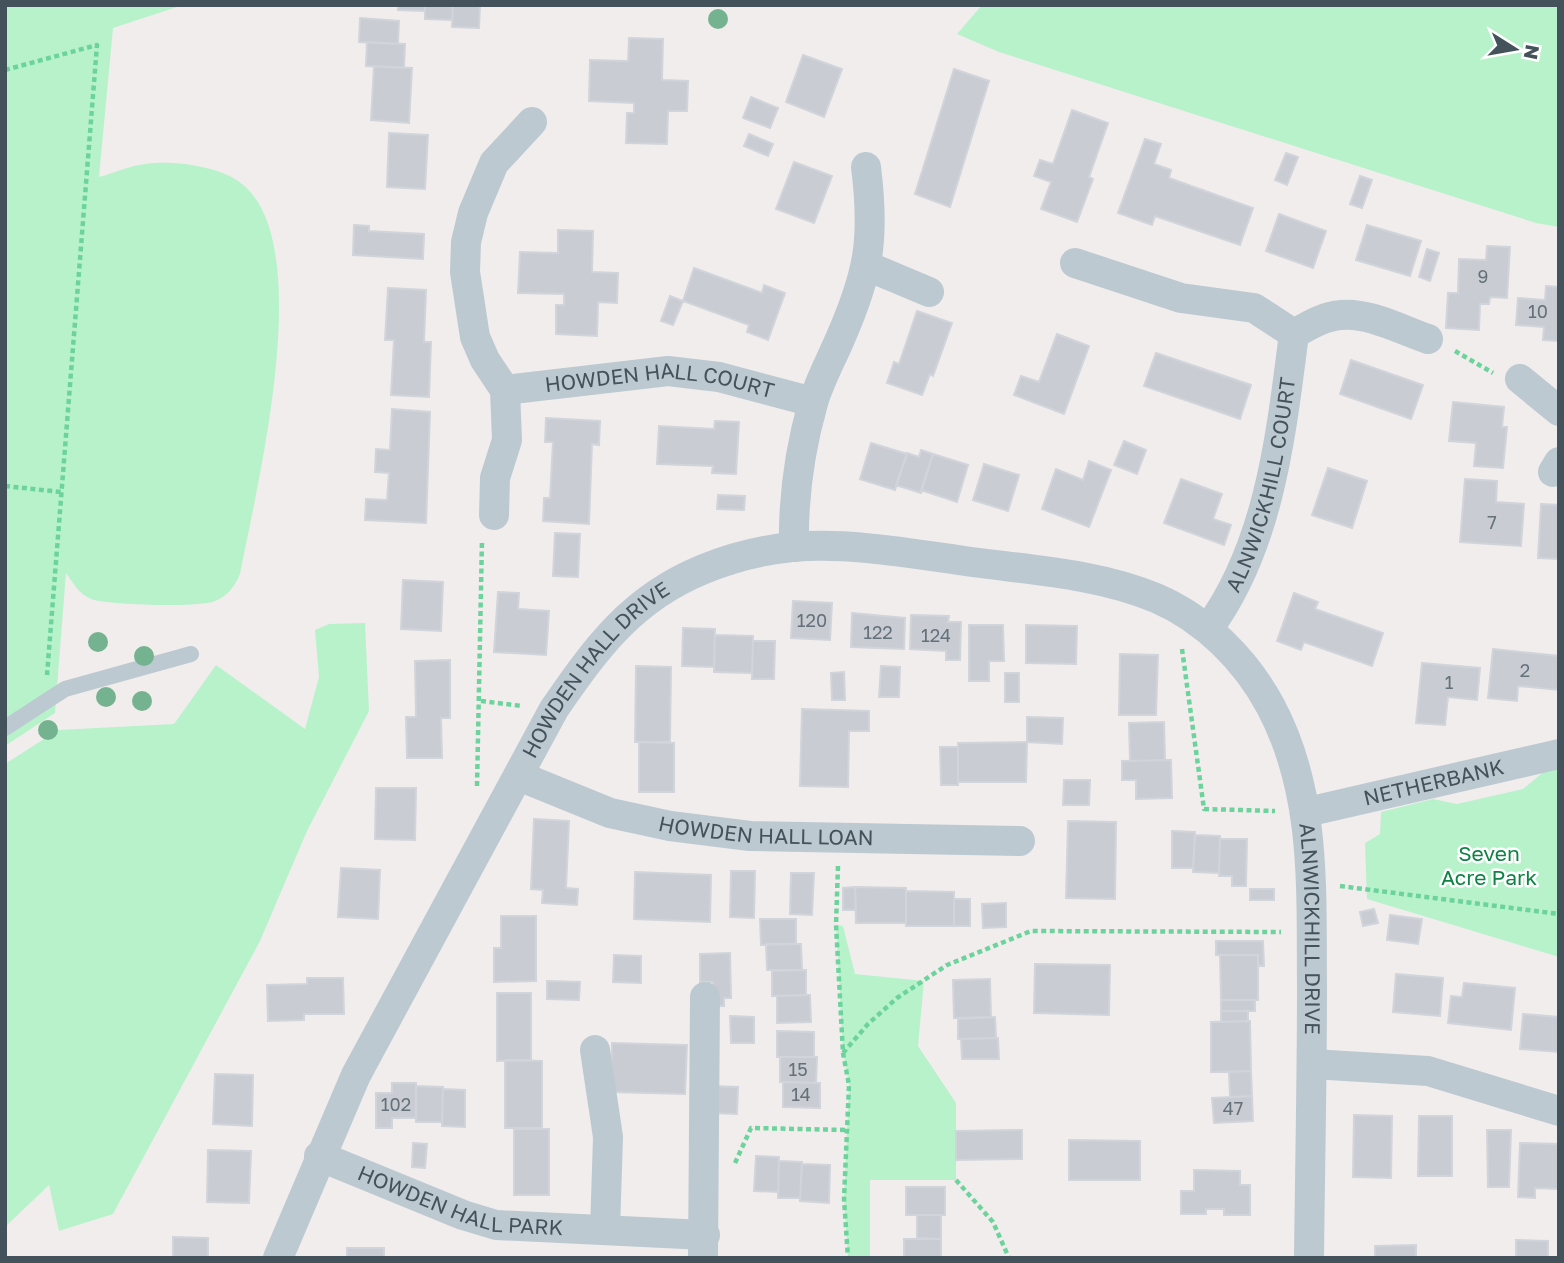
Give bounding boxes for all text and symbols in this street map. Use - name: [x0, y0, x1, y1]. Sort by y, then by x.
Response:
- north arrow: [1480, 14, 1550, 84]
- text: N: [1520, 43, 1545, 62]
- house number: 9: [1478, 265, 1488, 287]
- house number: 10: [1528, 300, 1548, 322]
- street label: HOWDEN HALL COURT: [543, 356, 777, 403]
- street label: ALNWICKHILL COURT: [1220, 375, 1300, 596]
- house number: 7: [1487, 511, 1497, 533]
- street label: HOWDEN HALL DRIVE: [516, 575, 674, 762]
- house number: 120: [797, 609, 827, 631]
- house number: 122: [863, 621, 893, 643]
- house number: 124: [921, 624, 951, 646]
- house number: 2: [1520, 659, 1530, 681]
- house number: 1: [1445, 671, 1454, 693]
- street label: NETHERBANK: [1361, 753, 1506, 811]
- street label: HOWDEN HALL LOAN: [656, 810, 874, 850]
- street label: ALNWICKHILL DRIVE: [1294, 821, 1326, 1035]
- park label: Seven Acre Park: [1441, 840, 1537, 890]
- house number: 15: [788, 1058, 808, 1080]
- house number: 14: [791, 1083, 811, 1105]
- house number: 102: [381, 1093, 411, 1115]
- house number: 47: [1223, 1097, 1243, 1119]
- street label: HOWDEN HALL PARK: [354, 1159, 564, 1240]

